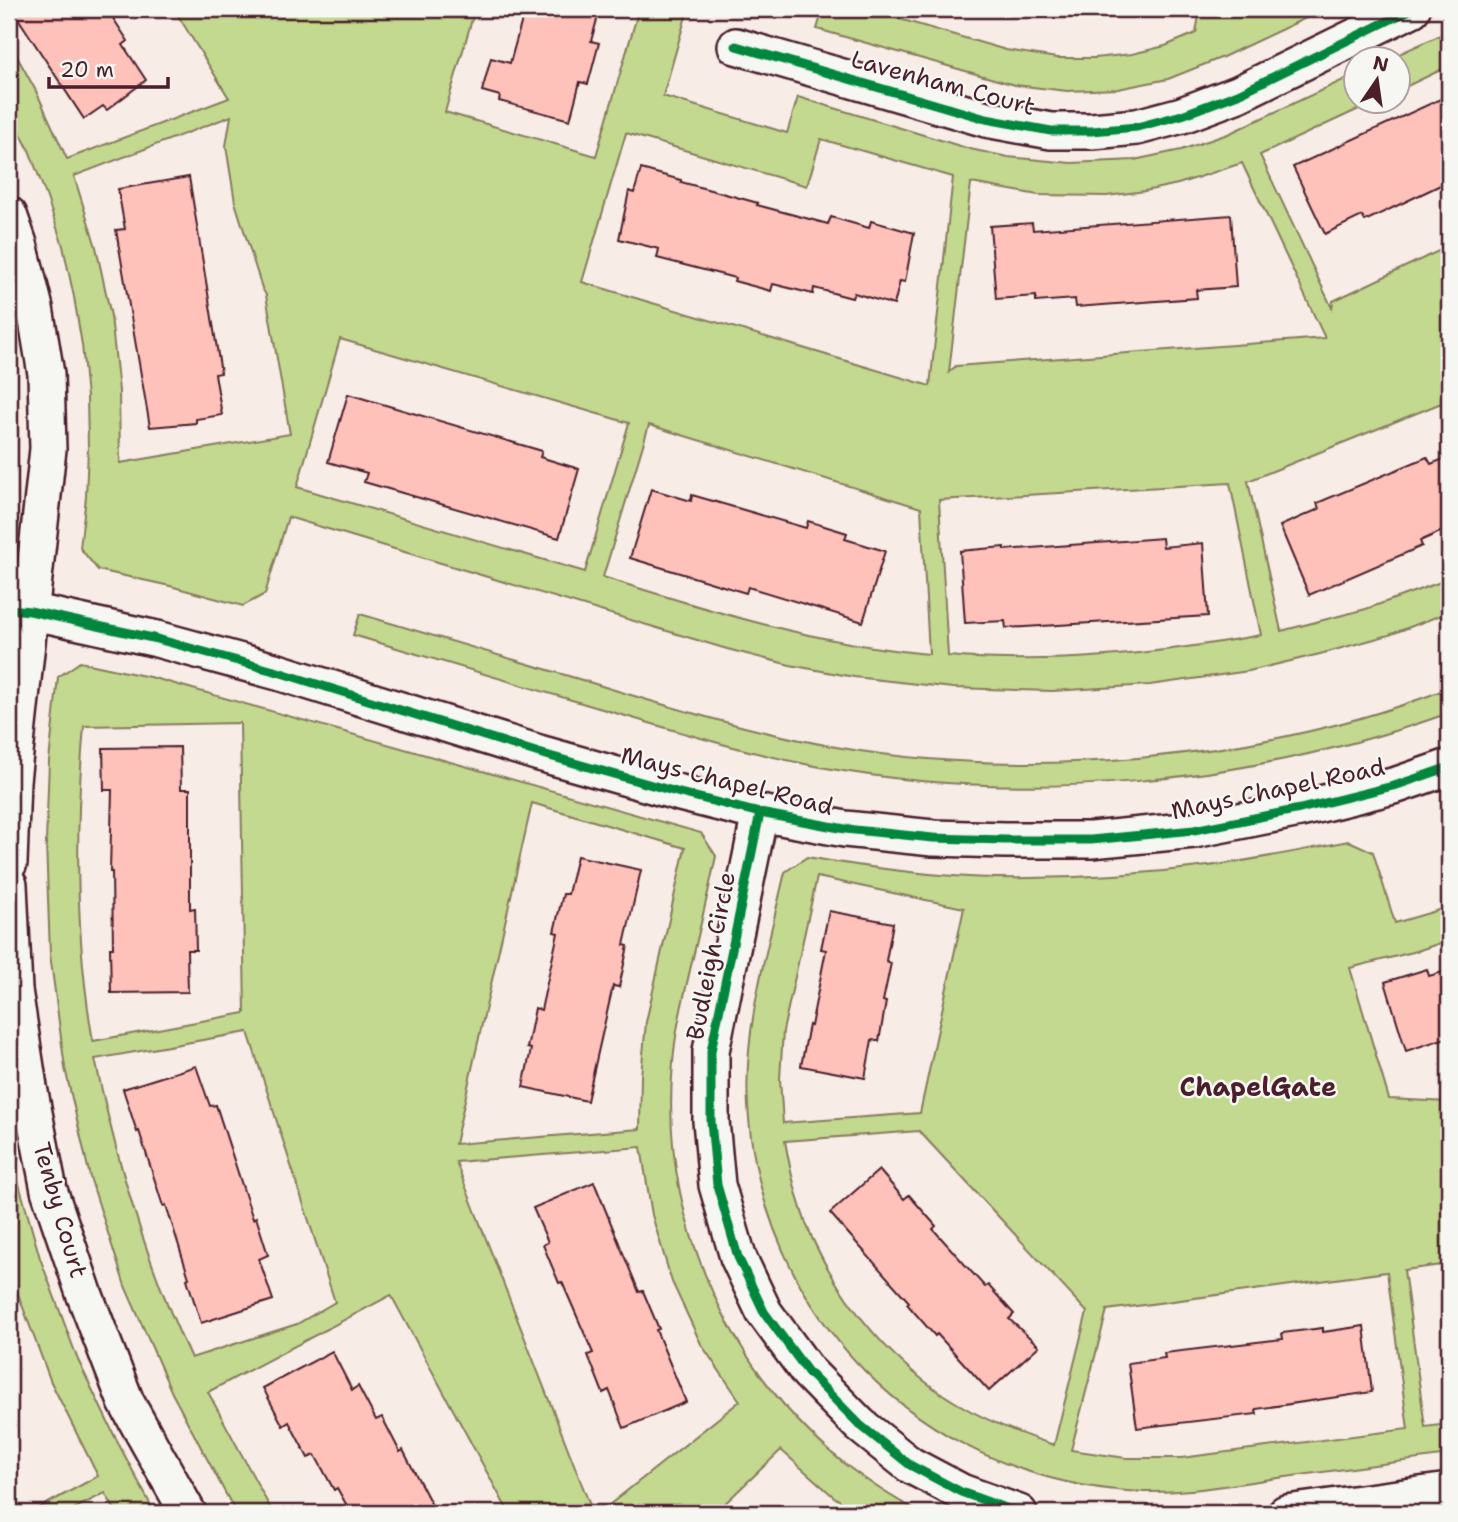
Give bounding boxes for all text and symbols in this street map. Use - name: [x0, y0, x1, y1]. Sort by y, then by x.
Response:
- street label: Lavenham Court: [847, 43, 1039, 123]
- scale bar: [49, 46, 168, 90]
- north arrow: [1342, 46, 1412, 116]
- text: N: [1371, 50, 1391, 78]
- text: 20 m: [60, 56, 114, 84]
- street label: Mays Chapel Road: [617, 739, 837, 823]
- street label: Mays Chapel Road: [1168, 751, 1388, 827]
- street label: Budleigh Circle: [679, 869, 743, 1043]
- district label: ChapelGate: [1179, 1069, 1337, 1104]
- street label: Tenby Court: [25, 1139, 95, 1281]

